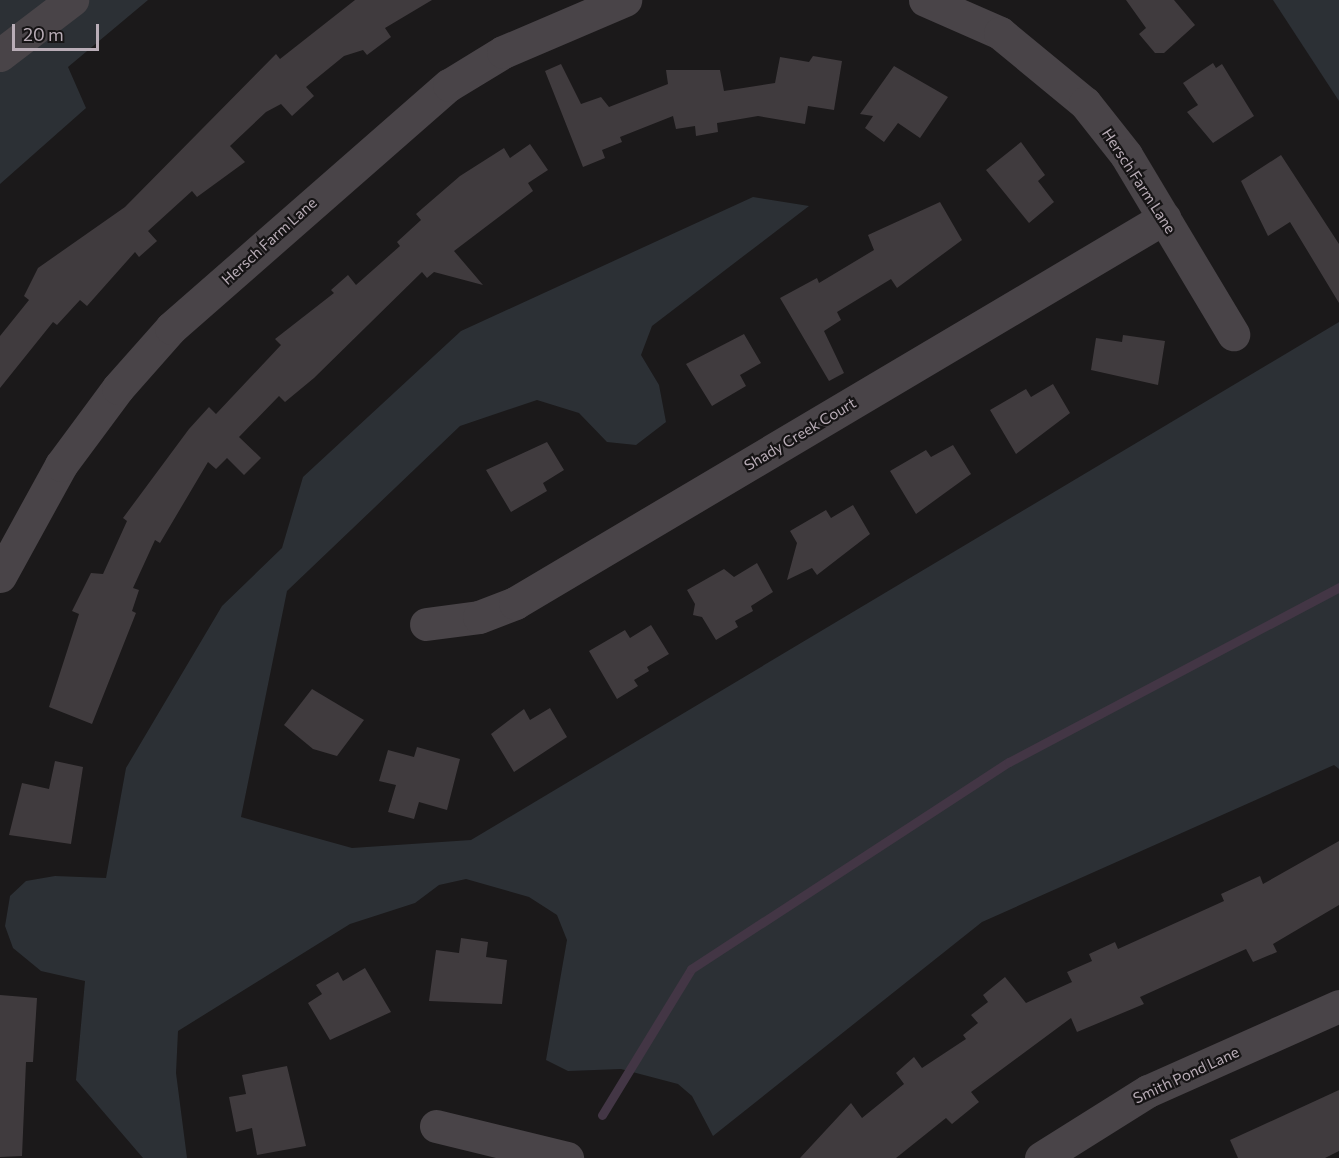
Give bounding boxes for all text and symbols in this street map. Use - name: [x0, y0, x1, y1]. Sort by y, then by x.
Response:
- scale bar: [15, 12, 102, 50]
- text: 20 m: [23, 23, 64, 45]
- street label: Hersch Farm Lane: [1098, 125, 1180, 237]
- street label: Hersch Farm Lane: [218, 194, 320, 288]
- street label: Shady Creek Court: [741, 394, 859, 474]
- street label: Smith Pond Lane: [1130, 1043, 1242, 1107]

